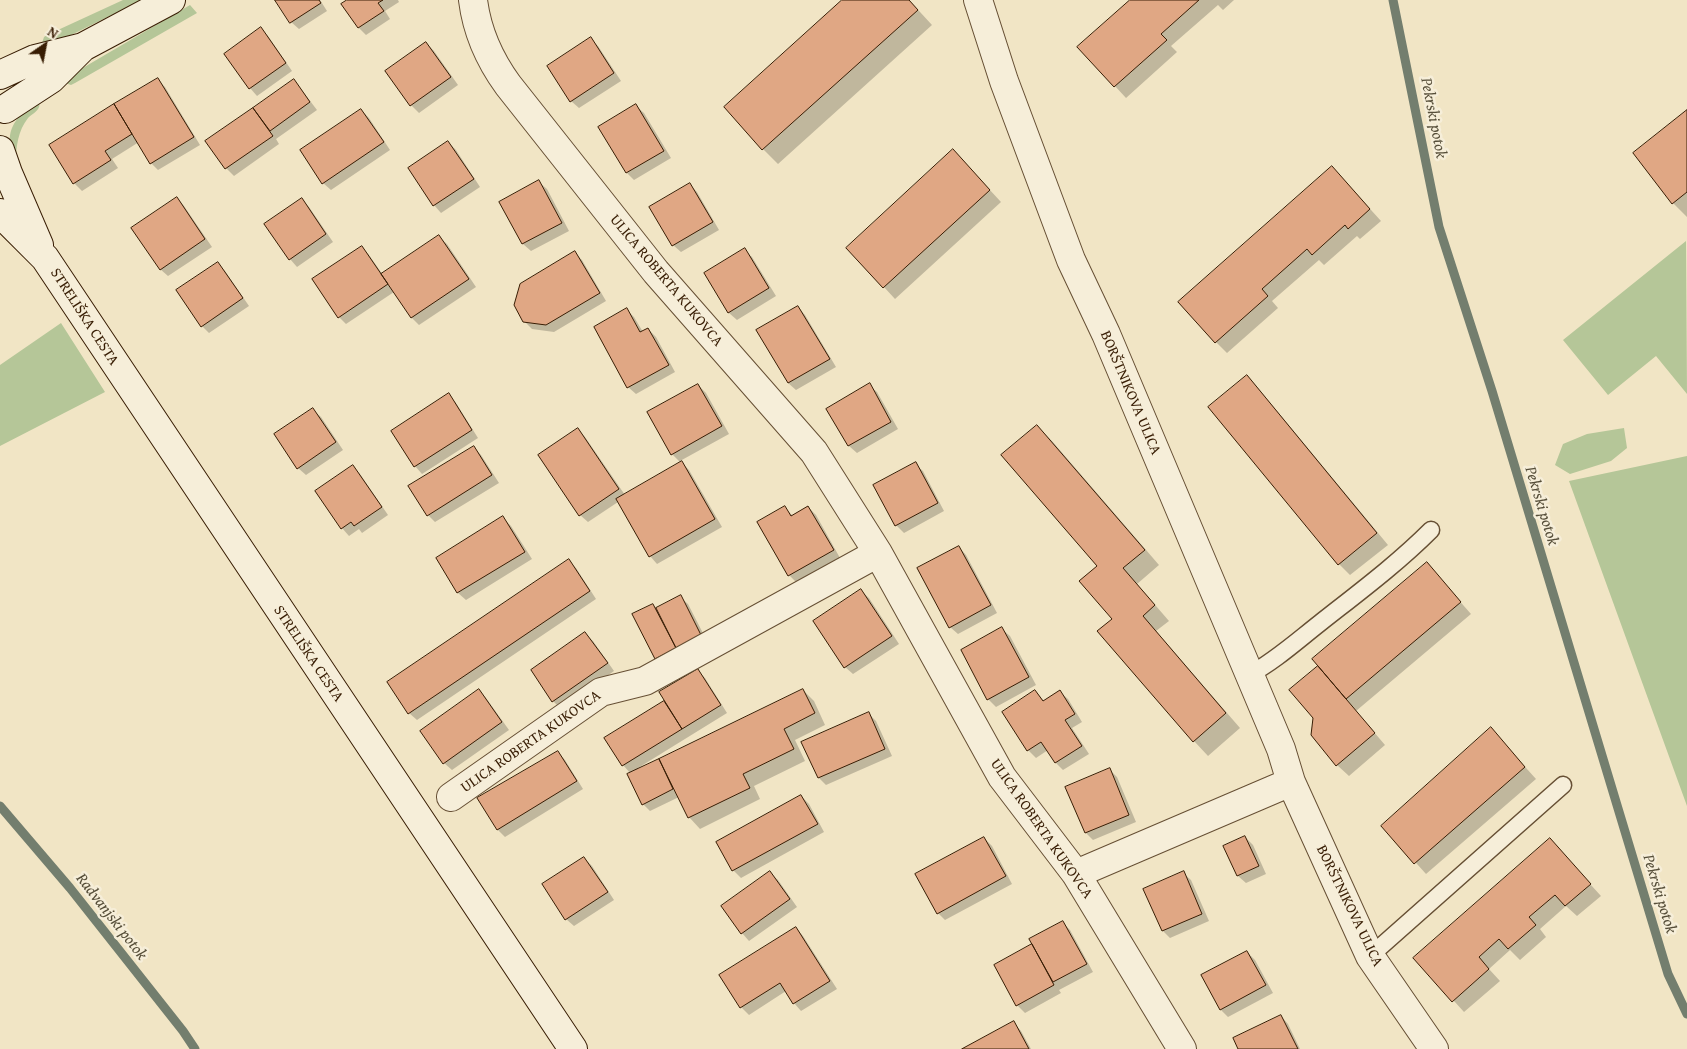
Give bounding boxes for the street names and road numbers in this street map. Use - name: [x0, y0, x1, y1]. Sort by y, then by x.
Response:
- street label: ULICA ROBERTA KUKOVCA: [606, 211, 726, 351]
- street label: STRELIŠKA CESTA: [46, 265, 122, 369]
- street label: BORŠTNIKOVA ULICA: [1096, 328, 1164, 458]
- street label: STRELIŠKA CESTA: [269, 602, 347, 706]
- street label: ULICA ROBERTA KUKOVCA: [458, 687, 604, 797]
- street label: ULICA ROBERTA KUKOVCA: [986, 756, 1096, 902]
- street label: BORŠTNIKOVA ULICA: [1312, 842, 1386, 970]

